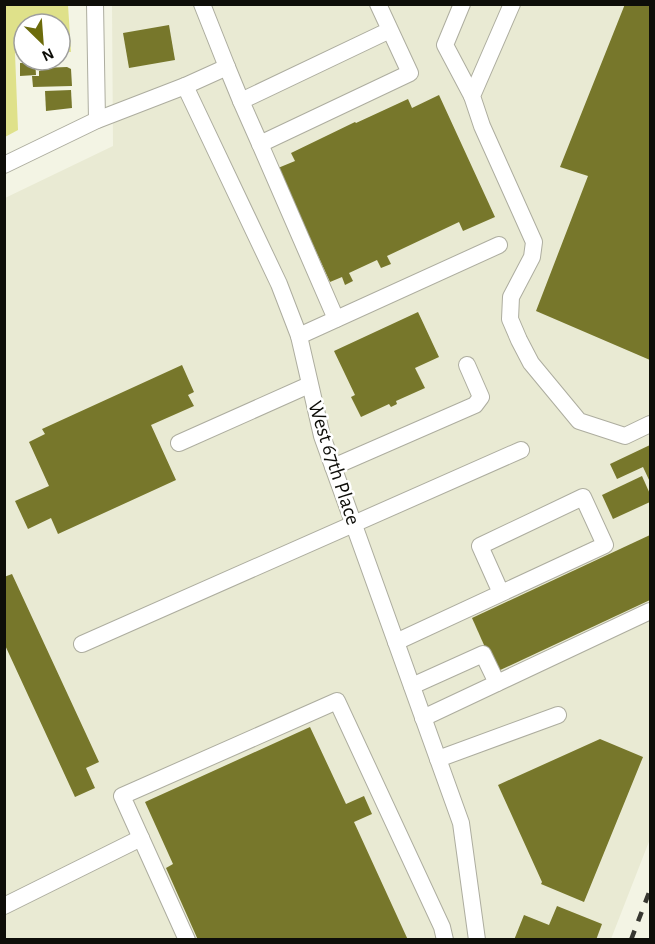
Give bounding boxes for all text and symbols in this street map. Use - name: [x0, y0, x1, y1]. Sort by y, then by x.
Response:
- north arrow: [12, 12, 72, 72]
- text: N: [39, 45, 56, 64]
- street label: West 67th Place: [304, 399, 364, 527]

